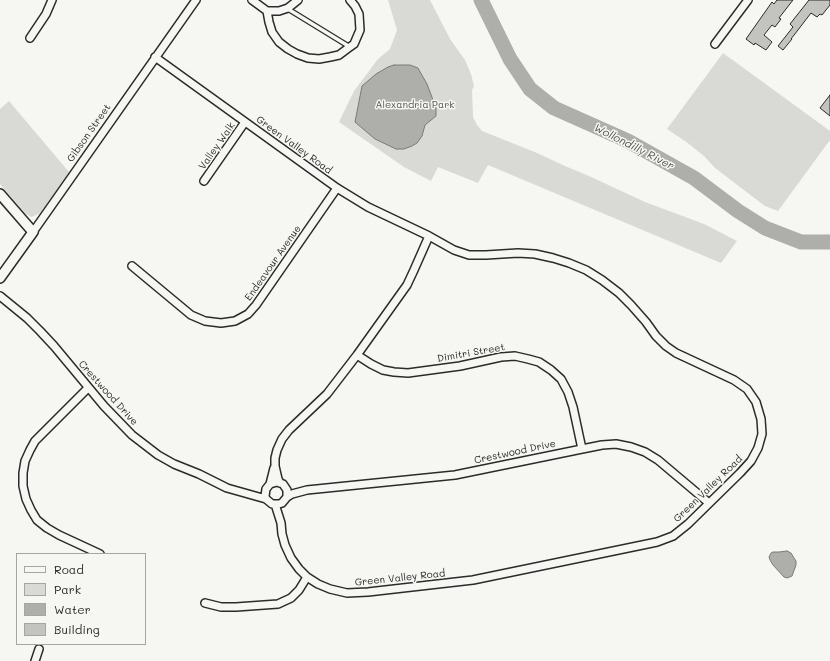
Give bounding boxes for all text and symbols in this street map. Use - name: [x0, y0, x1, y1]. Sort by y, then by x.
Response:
- park label: Alexandria Park: [376, 99, 454, 111]
- street label: Gibson Street: [65, 102, 113, 164]
- street label: Green Valley Road: [254, 113, 334, 177]
- street label: Valley Walk: [196, 120, 238, 172]
- water label: Wollondilly River: [592, 121, 676, 173]
- street label: Endeavour Avenue: [242, 223, 304, 303]
- street label: Dimitri Street: [436, 341, 506, 365]
- street label: Crestwood Drive: [76, 358, 140, 428]
- street label: Crestwood Drive: [473, 437, 557, 467]
- street label: Green Valley Road: [671, 453, 745, 525]
- legend: [16, 553, 146, 645]
- text: Road: [54, 561, 84, 577]
- street label: Green Valley Road: [354, 567, 446, 589]
- text: Park: [54, 581, 81, 597]
- text: Water: [54, 601, 91, 617]
- text: Building: [54, 621, 100, 637]

